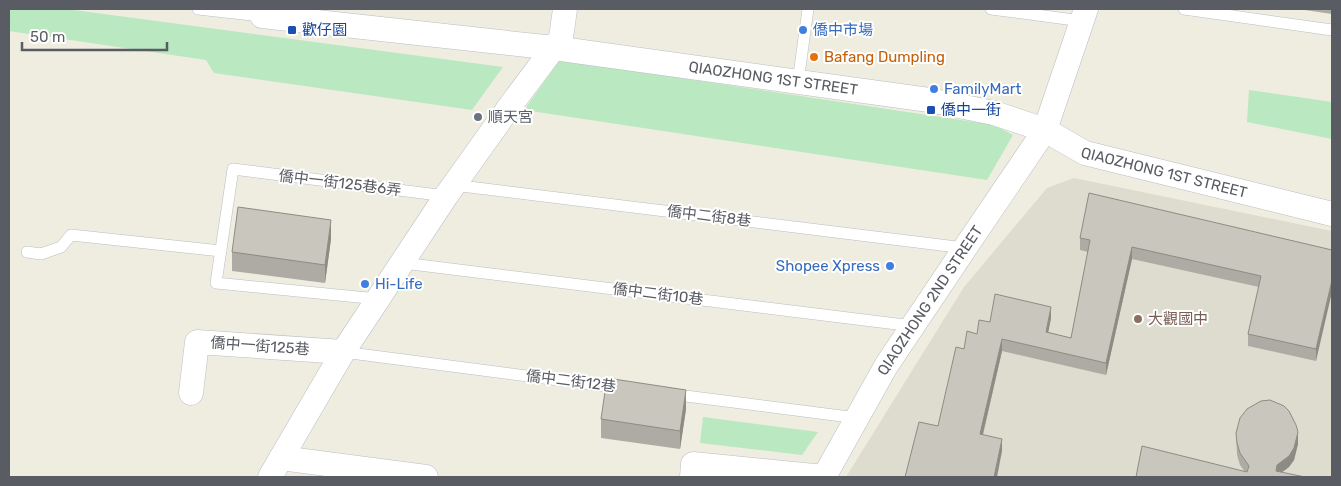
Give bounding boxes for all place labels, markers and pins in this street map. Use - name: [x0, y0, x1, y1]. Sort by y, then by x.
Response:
- place label: 歡仔園: [302, 21, 347, 39]
- place label: 僑中市場: [813, 21, 873, 39]
- marker: 歡仔園: [286, 24, 298, 36]
- marker: 僑中市場: [797, 24, 809, 36]
- place label: Bafang Dumpling: [824, 48, 945, 66]
- marker: Bafang Dumpling: [808, 51, 820, 63]
- place label: FamilyMart: [944, 80, 1021, 98]
- marker: FamilyMart: [928, 83, 940, 95]
- place label: 僑中一街: [941, 101, 1001, 119]
- marker: 僑中一街: [925, 104, 937, 116]
- place label: 順天宮: [488, 108, 533, 126]
- marker: 順天宮: [472, 111, 484, 123]
- place label: Shopee Xpress: [776, 257, 880, 275]
- marker: Shopee Xpress: [884, 260, 896, 272]
- place label: Hi-Life: [375, 275, 423, 293]
- marker: Hi-Life: [359, 278, 371, 290]
- place label: 大觀國中: [1148, 310, 1208, 328]
- marker: 大觀國中: [1132, 313, 1144, 325]

